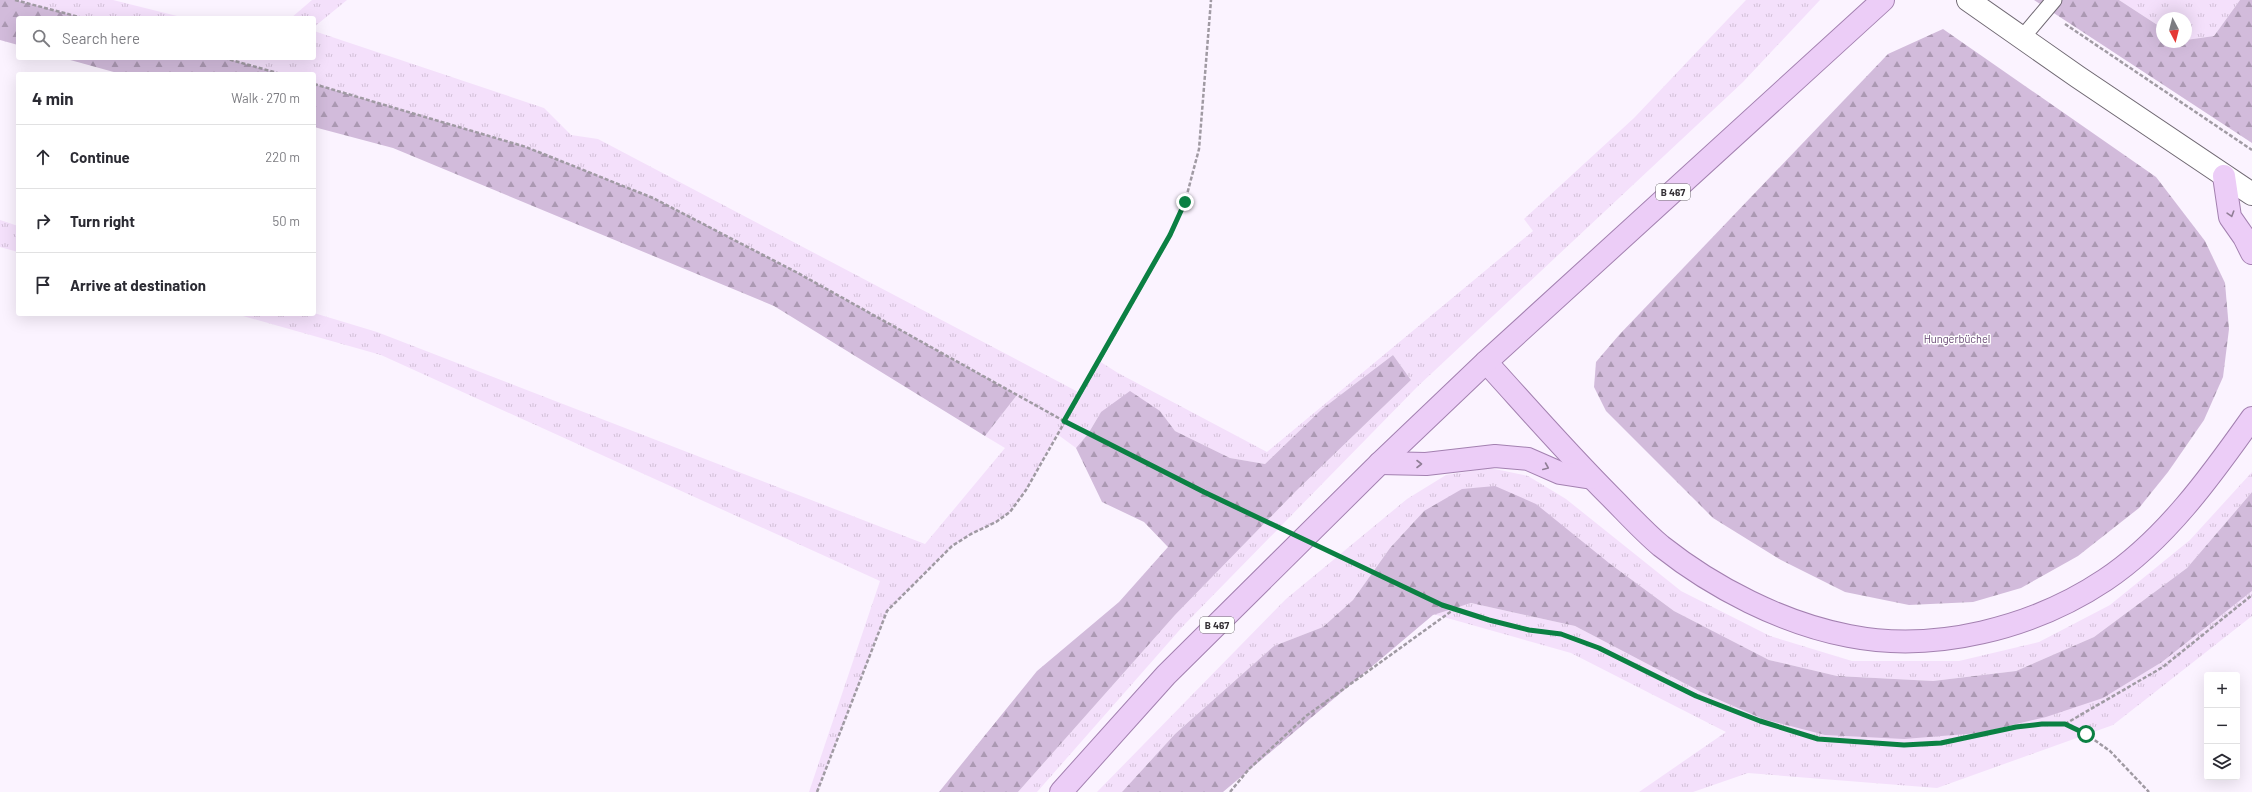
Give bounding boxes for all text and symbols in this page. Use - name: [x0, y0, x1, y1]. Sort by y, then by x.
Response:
- north arrow: [2156, 12, 2192, 48]
- search box: [16, 16, 316, 60]
- icon: search: [30, 27, 52, 49]
- text: Search here: [62, 29, 140, 47]
- text: 4 min: [32, 88, 74, 108]
- text: Walk · 270 m: [231, 90, 300, 106]
- icon: ahead: [32, 146, 54, 168]
- text: Continue: [70, 148, 130, 166]
- text: 220 m: [265, 149, 300, 165]
- road number: B 467: [1656, 184, 1690, 200]
- route end: [1176, 193, 1194, 211]
- icon: right: [32, 210, 54, 232]
- one-way arrow: [2226, 210, 2235, 217]
- text: Turn right: [70, 212, 135, 230]
- text: 50 m: [273, 213, 300, 229]
- icon: arrive: [32, 274, 54, 296]
- text: Arrive at destination: [70, 276, 206, 294]
- park label: Hungerbüchel: [1924, 332, 1990, 345]
- one-way arrow: [1416, 460, 1422, 468]
- one-way arrow: [1543, 463, 1550, 471]
- road number: B 467: [1200, 617, 1234, 633]
- map controls: [2204, 672, 2240, 780]
- button: +: [2204, 672, 2240, 708]
- button: −: [2204, 708, 2240, 744]
- route start: [2077, 725, 2095, 743]
- button: layers: [2204, 744, 2240, 780]

